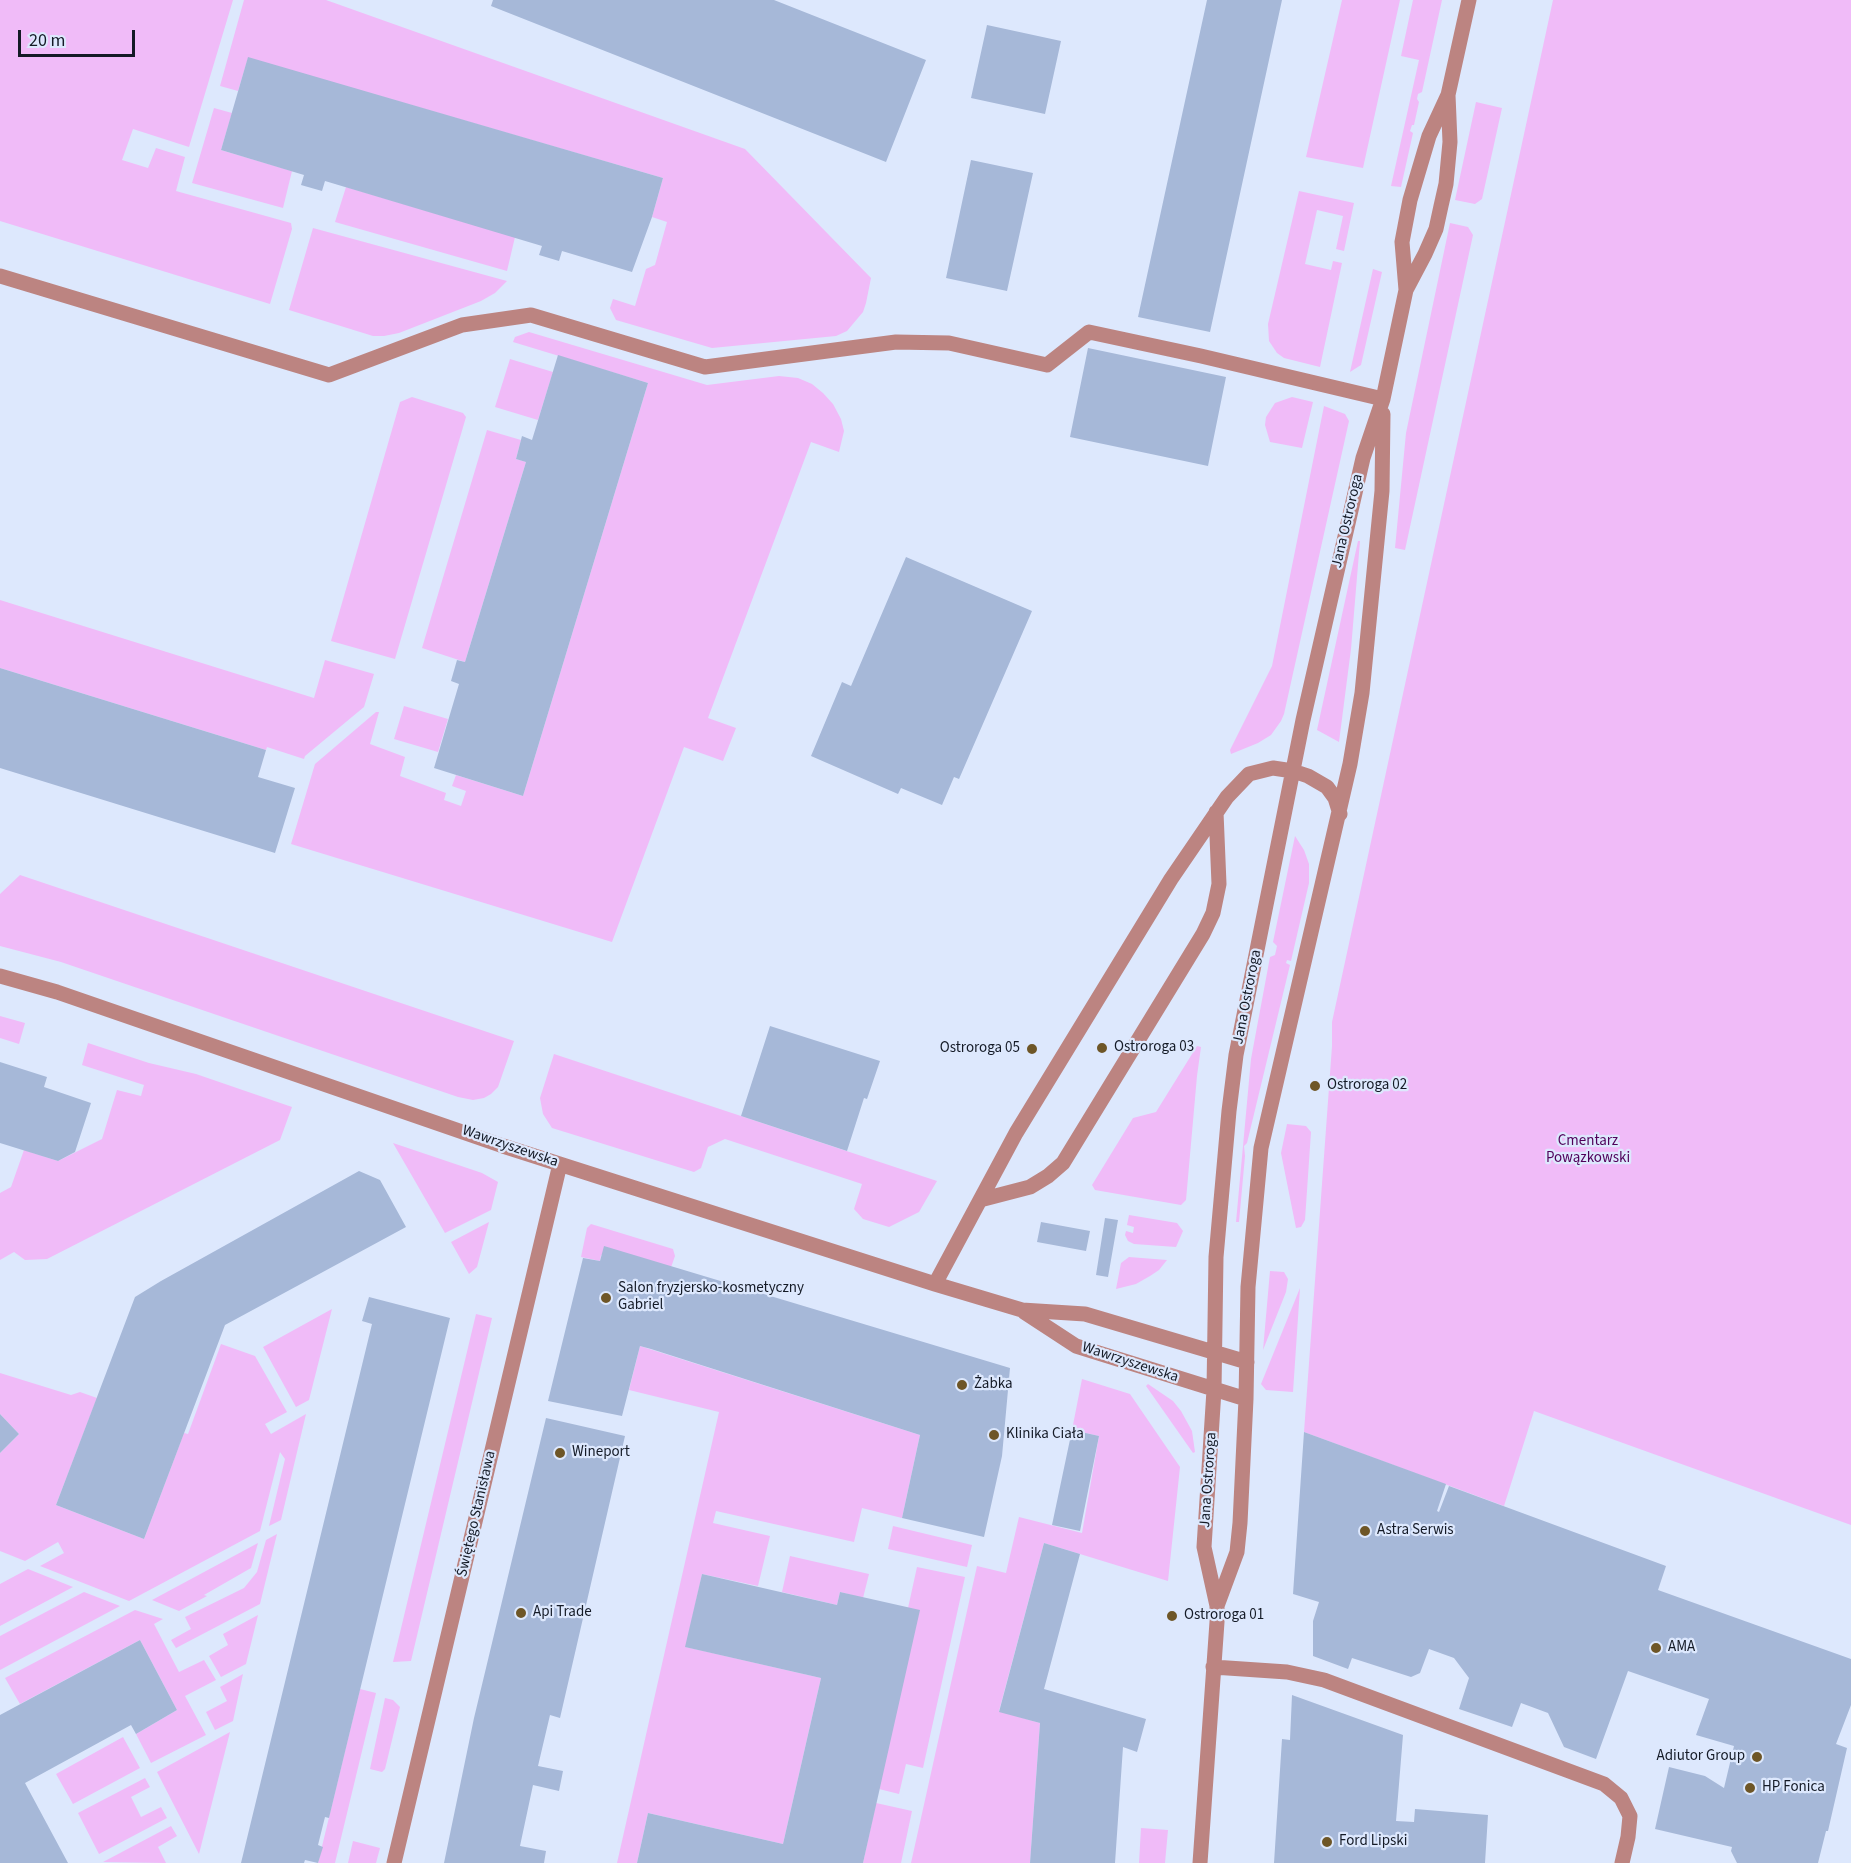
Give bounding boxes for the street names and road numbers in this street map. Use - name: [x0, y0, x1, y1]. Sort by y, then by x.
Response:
- street label: Jana Ostroroga: [1328, 472, 1368, 570]
- street label: Jana Ostroroga: [1230, 948, 1266, 1046]
- street label: Wawrzyszewska: [460, 1122, 560, 1172]
- street label: Wawrzyszewska: [1080, 1339, 1180, 1387]
- street label: Jana Ostroroga: [1197, 1432, 1221, 1528]
- street label: Świętego Stanisława: [454, 1449, 500, 1579]

